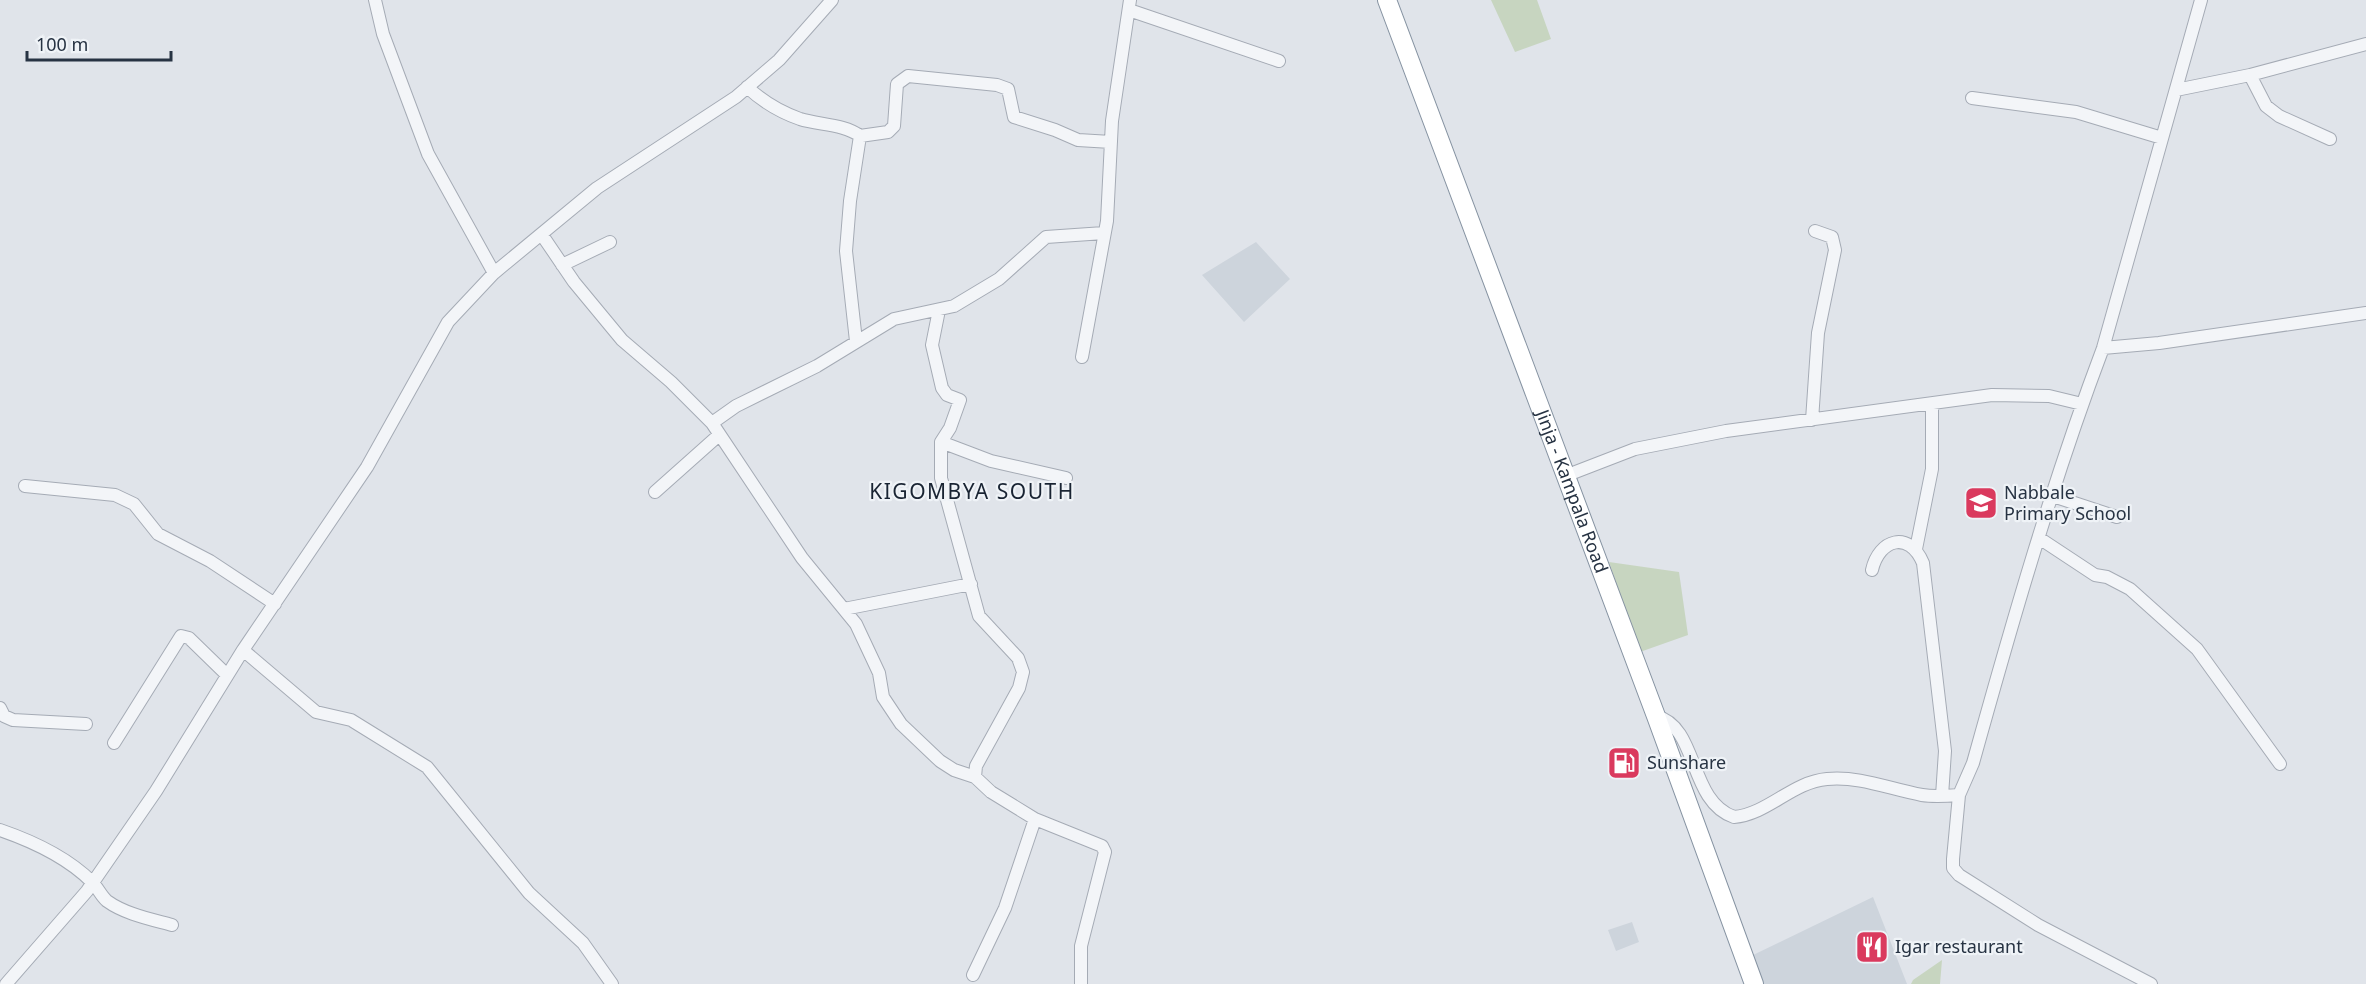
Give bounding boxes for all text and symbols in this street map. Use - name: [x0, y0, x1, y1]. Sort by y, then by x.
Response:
- scale bar: [27, 24, 171, 62]
- text: 100 m: [36, 32, 88, 56]
- street label: Jinja - Kampala Road: [1530, 404, 1614, 576]
- district label: KIGOMBYA SOUTH: [869, 477, 1075, 505]
- place label: Nabbale Primary School: [2004, 480, 2131, 525]
- school or university icon: Nabbale Primary School: [1963, 485, 1999, 521]
- fuel station icon: Sunshare: [1606, 745, 1642, 781]
- place label: Sunshare: [1647, 750, 1726, 774]
- restaurant icon: Igar restaurant: [1854, 929, 1890, 965]
- place label: Igar restaurant: [1895, 934, 2023, 958]

